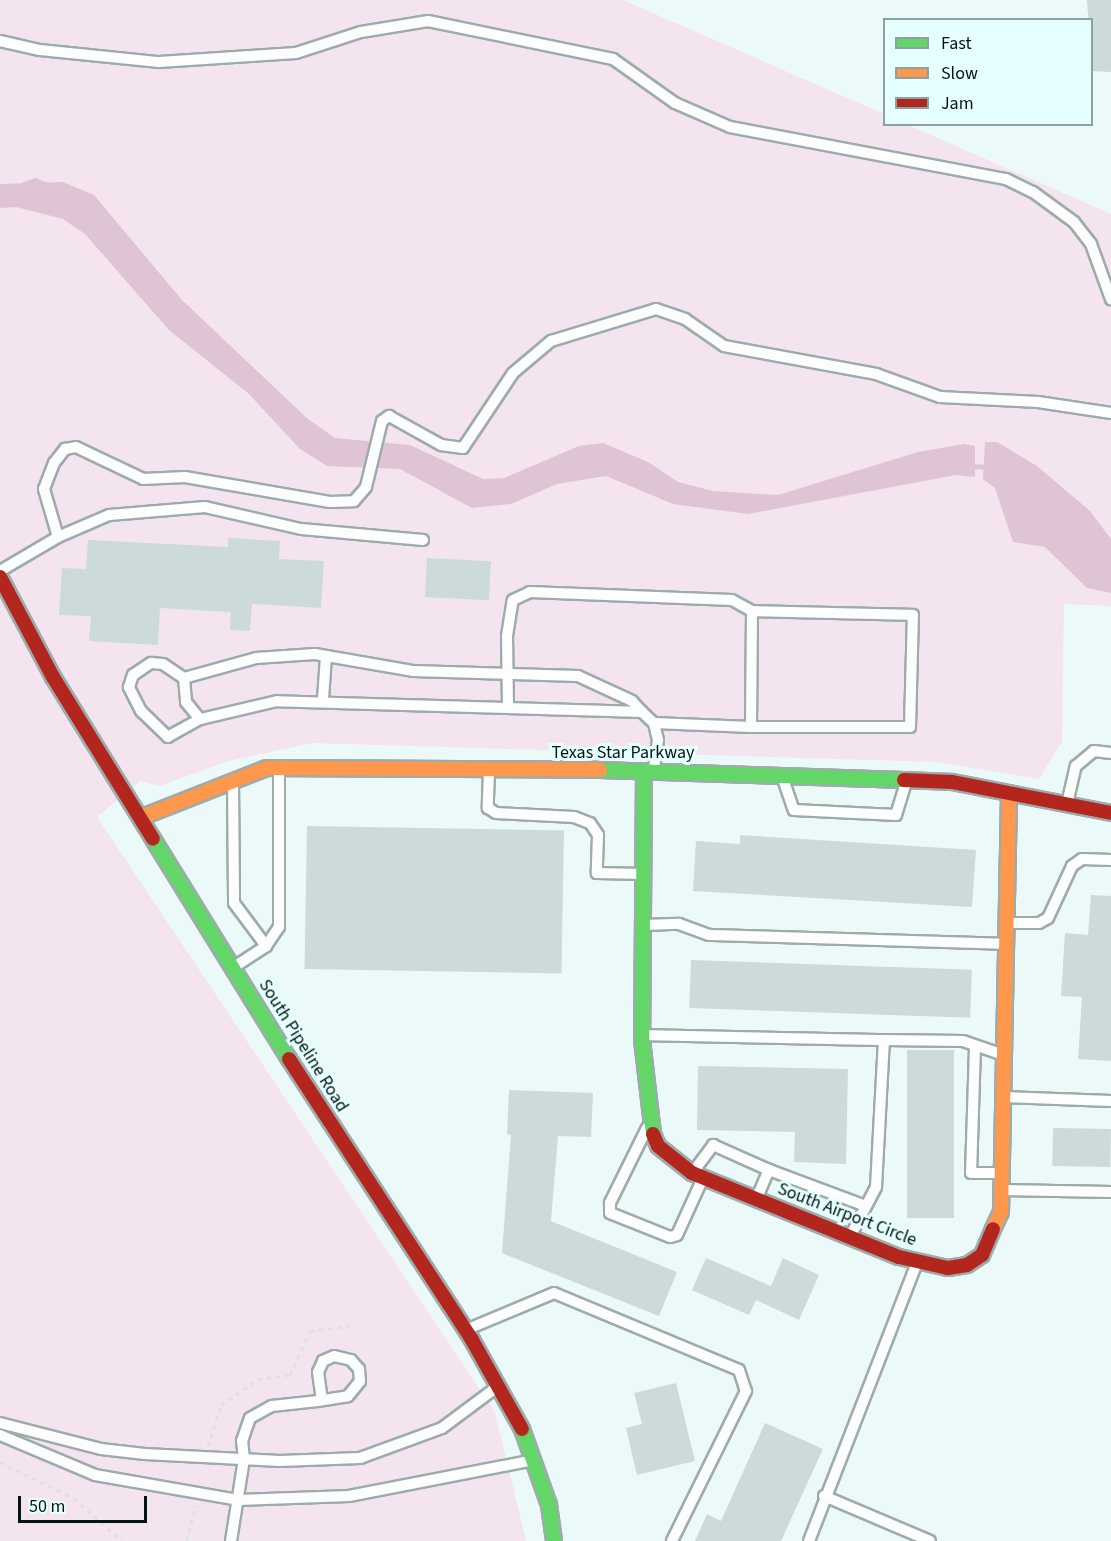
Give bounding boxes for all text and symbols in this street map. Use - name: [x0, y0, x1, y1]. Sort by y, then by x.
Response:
- legend: [883, 18, 1093, 126]
- text: Fast: [941, 31, 972, 56]
- text: Slow: [941, 61, 978, 86]
- text: Jam: [941, 91, 974, 116]
- street label: Texas Star Parkway: [551, 742, 695, 764]
- street label: South Pipeline Road: [254, 976, 352, 1116]
- street label: South Airport Circle: [774, 1179, 920, 1251]
- scale bar: [21, 1484, 150, 1522]
- text: 50 m: [29, 1494, 65, 1519]

